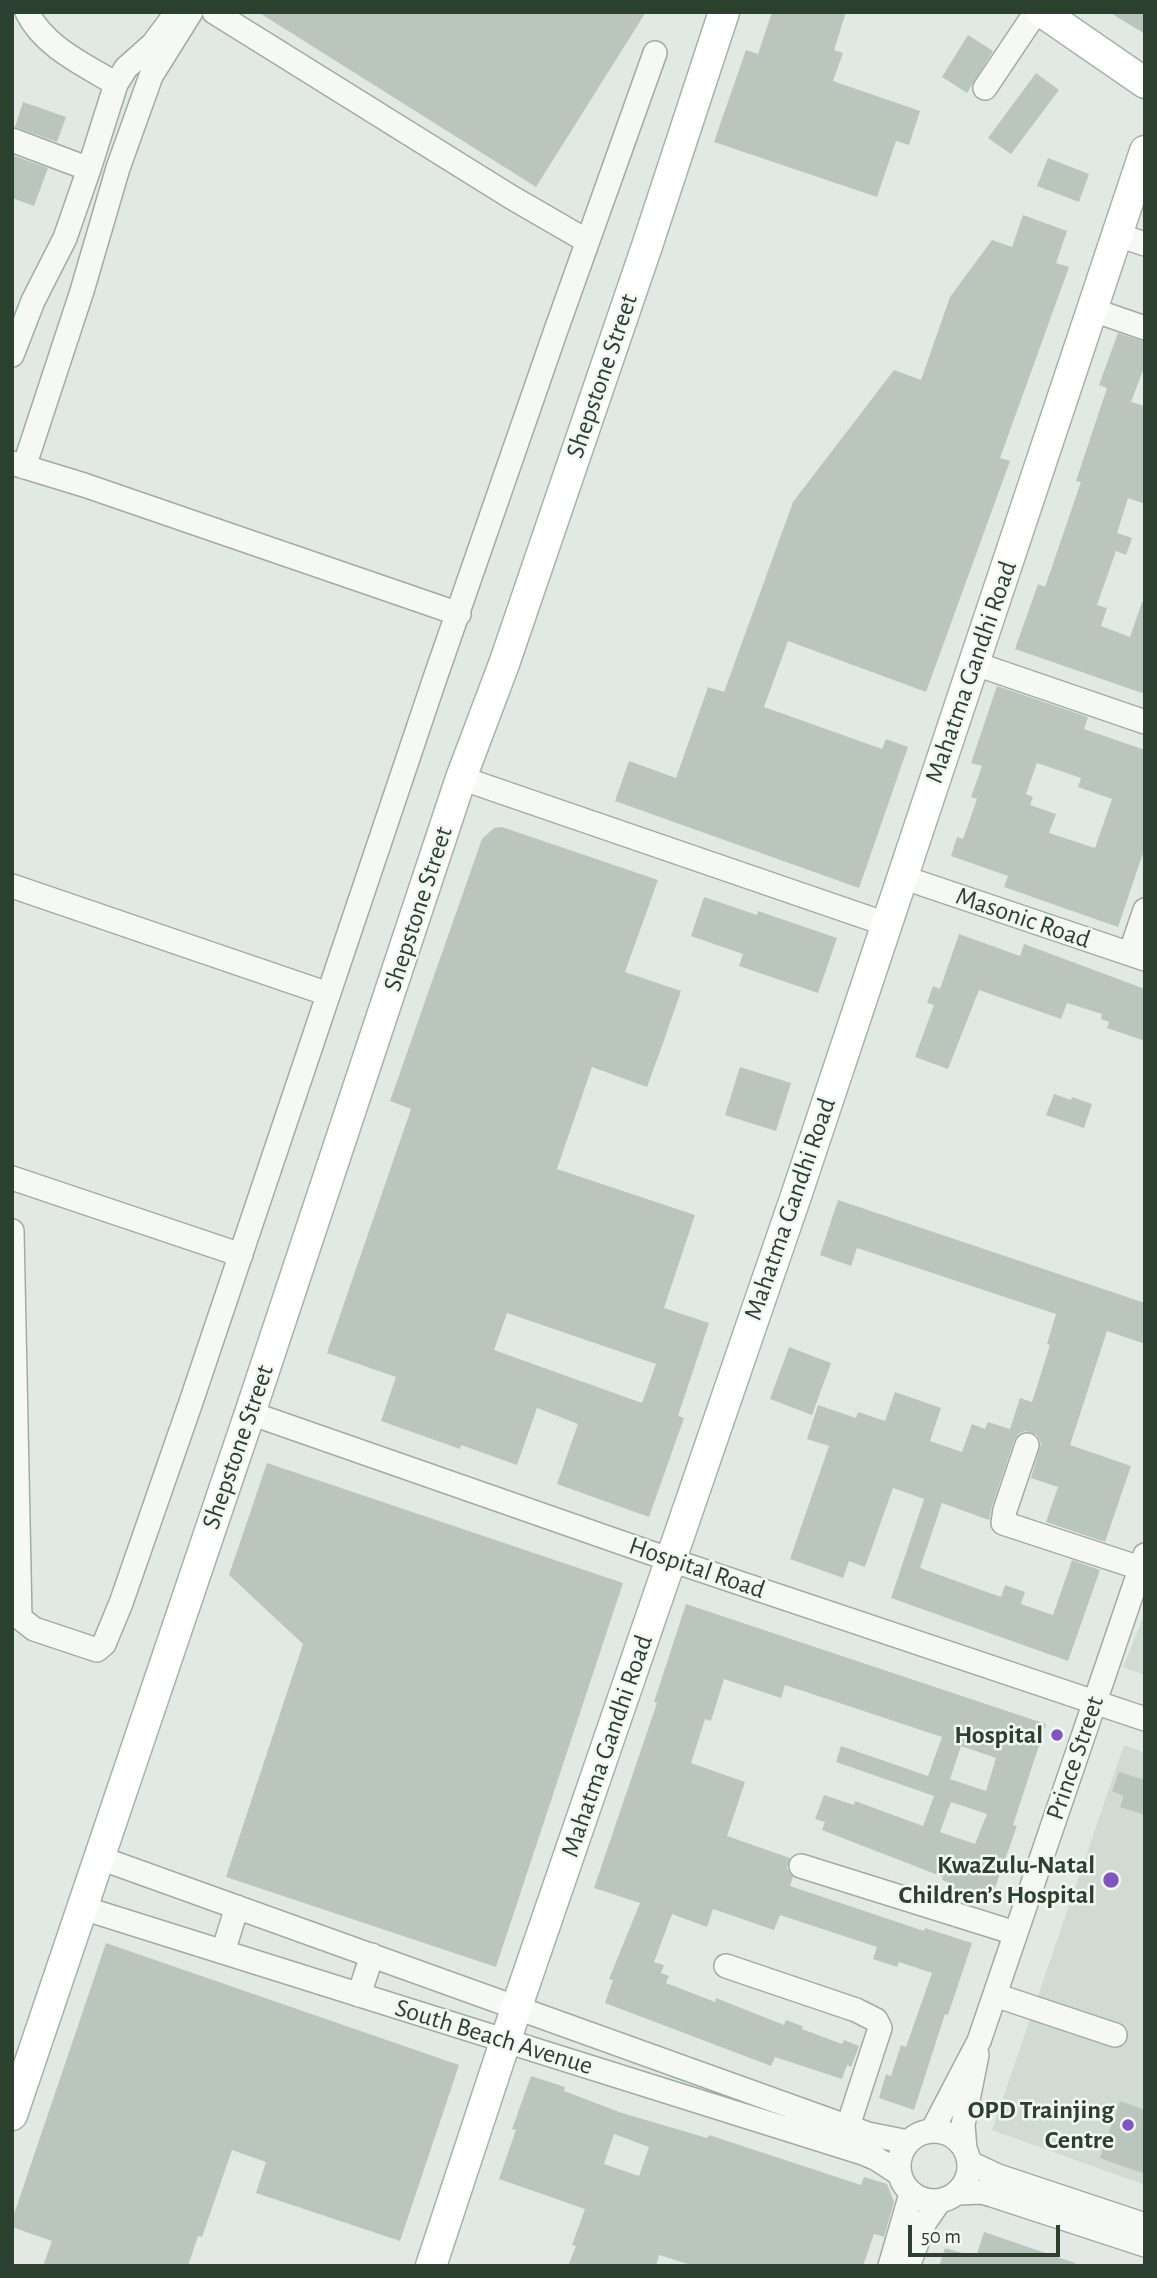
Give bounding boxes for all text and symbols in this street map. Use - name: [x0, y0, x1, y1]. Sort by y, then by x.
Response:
- street label: Shepstone Street: [559, 290, 645, 462]
- street label: Mahatma Gandhi Road: [918, 557, 1024, 787]
- street label: Shepstone Street: [377, 823, 459, 995]
- street label: Masonic Road: [952, 880, 1094, 956]
- street label: Mahatma Gandhi Road: [737, 1094, 843, 1324]
- street label: Shepstone Street: [195, 1361, 281, 1533]
- street label: Hospital Road: [625, 1530, 769, 1606]
- street label: Mahatma Gandhi Road: [554, 1631, 660, 1861]
- street label: Prince Street: [1039, 1692, 1111, 1824]
- place label: Hospital: [954, 1719, 1043, 1751]
- marker: Hospital: [1049, 1727, 1065, 1743]
- place label: KwaZulu-Natal Children’s Hospital: [899, 1849, 1095, 1910]
- marker: KwaZulu-Natal Children’s Hospital: [1101, 1870, 1121, 1890]
- street label: South Beach Avenue: [391, 1992, 597, 2082]
- place label: OPD Trainjing Centre: [968, 2094, 1114, 2156]
- marker: OPD Trainjing Centre: [1120, 2117, 1136, 2133]
- scale bar: [912, 2212, 1064, 2256]
- text: 50 m: [921, 2226, 961, 2247]

